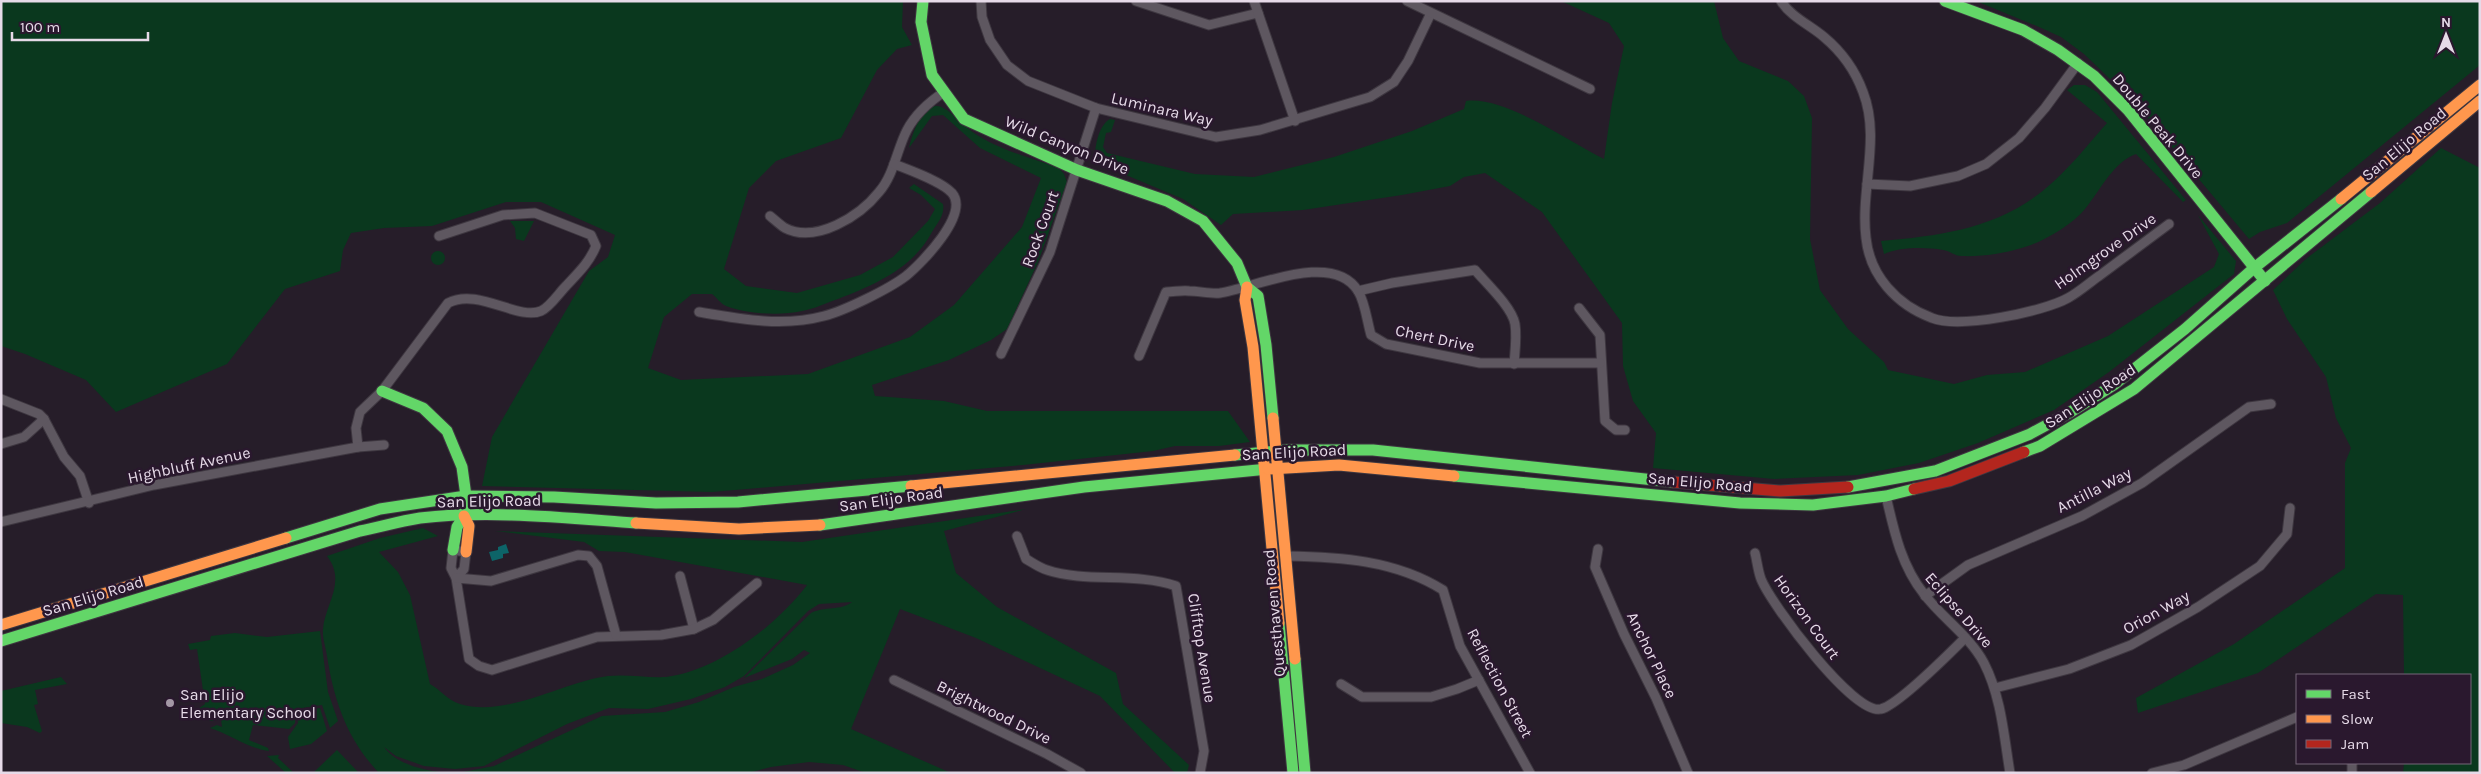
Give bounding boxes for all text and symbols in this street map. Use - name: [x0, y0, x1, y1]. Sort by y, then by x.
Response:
- scale bar: [12, 10, 149, 42]
- north arrow: [2421, 10, 2471, 60]
- text: N: [2441, 14, 2451, 31]
- text: 100 m: [20, 18, 60, 36]
- street label: Double Peak Drive: [2109, 70, 2207, 182]
- street label: Luminara Way: [1109, 88, 1215, 130]
- street label: San Elijo Road: [2358, 103, 2450, 185]
- street label: Wild Canyon Drive: [1002, 111, 1132, 179]
- street label: Rock Court: [1017, 188, 1063, 270]
- street label: Holmgrove Drive: [2050, 209, 2160, 293]
- street label: Chert Drive: [1394, 320, 1476, 356]
- street label: San Elijo Road: [2041, 360, 2139, 432]
- street label: San Elijo Road: [1241, 440, 1347, 464]
- street label: Highbluff Avenue: [126, 443, 252, 487]
- street label: Antilla Way: [2053, 463, 2135, 517]
- street label: San Elijo Road: [1647, 468, 1753, 496]
- street label: San Elijo Road: [838, 482, 944, 516]
- street label: San Elijo Road: [437, 491, 541, 511]
- street label: Questhaven Road: [1259, 549, 1289, 677]
- street label: Eclipse Drive: [1921, 568, 1997, 652]
- street label: Horizon Court: [1770, 571, 1844, 663]
- street label: San Elijo Road: [40, 572, 146, 620]
- street label: Orion Way: [2119, 586, 2193, 638]
- street label: Clifftop Avenue: [1184, 592, 1220, 704]
- street label: Anchor Place: [1623, 609, 1681, 701]
- street label: Reflection Street: [1463, 625, 1537, 741]
- legend: [2296, 674, 2471, 764]
- street label: Brightwood Drive: [934, 676, 1054, 748]
- place label: San Elijo Elementary School: [180, 685, 316, 722]
- text: Fast: [2341, 685, 2371, 703]
- marker: San Elijo Elementary School: [164, 697, 176, 709]
- text: Slow: [2341, 710, 2373, 728]
- text: Jam: [2341, 735, 2369, 753]

